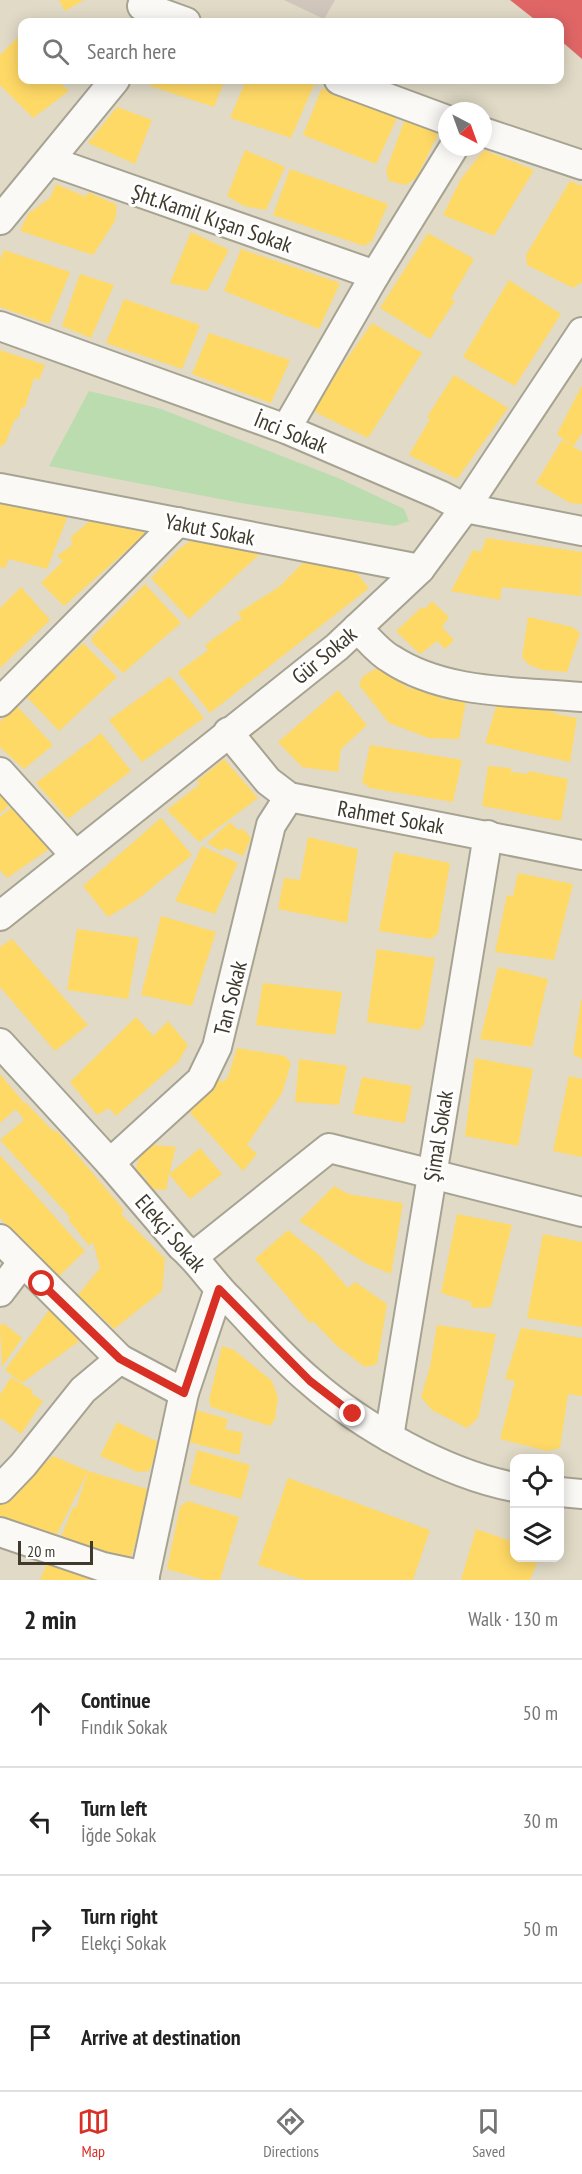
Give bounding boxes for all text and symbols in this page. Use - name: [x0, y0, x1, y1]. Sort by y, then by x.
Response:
- search box: [18, 18, 564, 84]
- icon: search: [39, 35, 72, 68]
- text: Search here: [87, 37, 176, 65]
- north arrow: [438, 102, 492, 156]
- street label: Şht.Kamil Kışan Sokak: [128, 177, 296, 259]
- street label: İnci Sokak: [250, 405, 332, 460]
- street label: Yakut Sokak: [163, 507, 258, 552]
- street label: Gür Sokak: [286, 620, 362, 690]
- street label: Rahmet Sokak: [335, 794, 447, 840]
- street label: Tan Sokak: [207, 957, 253, 1038]
- street label: Şimal Sokak: [417, 1088, 459, 1184]
- street label: Elekçi Sokak: [130, 1188, 213, 1278]
- route start: [28, 1270, 54, 1296]
- route end: [339, 1400, 365, 1426]
- map controls: [510, 1454, 564, 1562]
- button: locate: [510, 1454, 564, 1508]
- button: layers: [510, 1508, 564, 1562]
- scale bar: [18, 1538, 93, 1566]
- text: 20 m: [27, 1541, 55, 1561]
- text: 2 min: [24, 1603, 77, 1636]
- text: Walk · 130 m: [468, 1606, 558, 1632]
- text: Continue: [81, 1686, 151, 1714]
- icon: ahead: [24, 1697, 57, 1730]
- text: 50 m: [523, 1700, 558, 1726]
- text: Fındık Sokak: [81, 1714, 168, 1740]
- text: Turn left: [81, 1794, 147, 1822]
- icon: left: [24, 1805, 57, 1838]
- text: 30 m: [523, 1808, 558, 1834]
- text: İğde Sokak: [81, 1822, 156, 1848]
- text: Turn right: [81, 1902, 158, 1930]
- icon: right: [24, 1913, 57, 1946]
- text: 50 m: [523, 1916, 558, 1942]
- text: Elekçi Sokak: [81, 1930, 166, 1956]
- icon: arrive: [24, 2021, 57, 2054]
- text: Arrive at destination: [81, 2023, 241, 2051]
- tab: Map: [77, 2105, 110, 2161]
- tab: Directions: [263, 2105, 319, 2161]
- tab: Saved: [472, 2105, 505, 2161]

